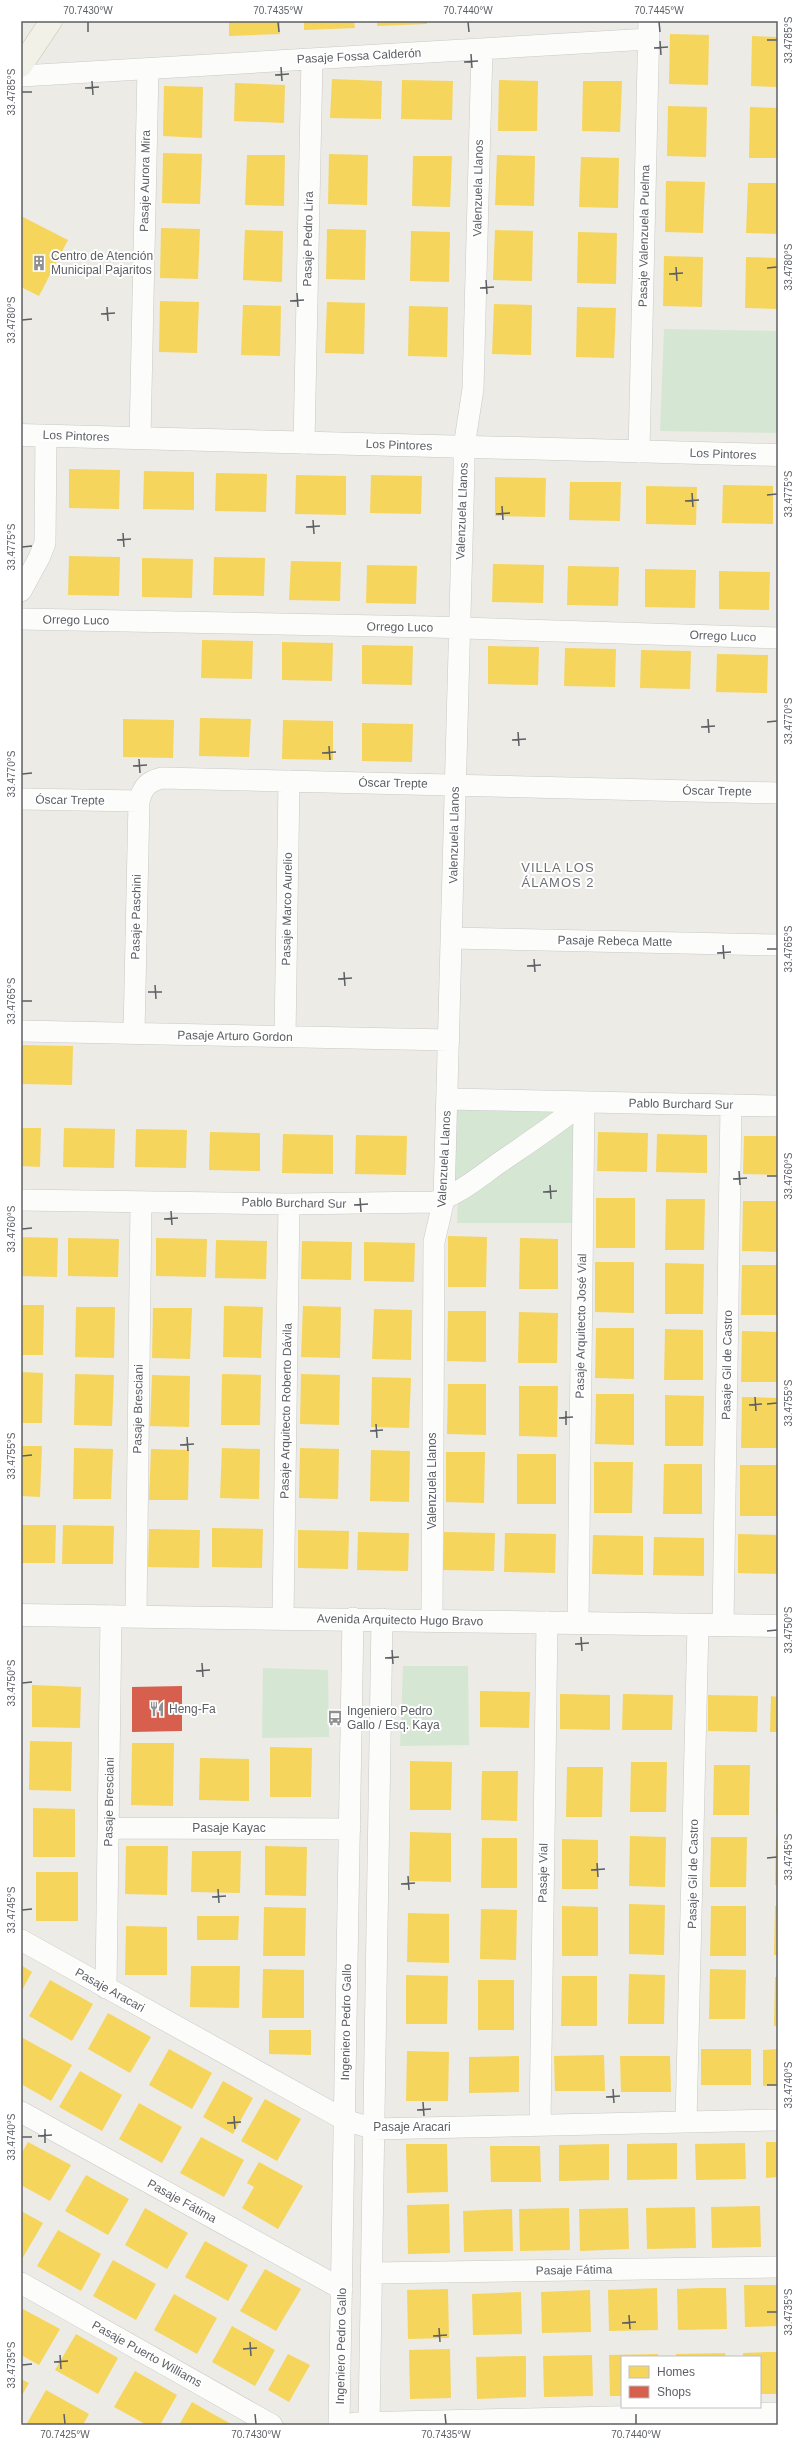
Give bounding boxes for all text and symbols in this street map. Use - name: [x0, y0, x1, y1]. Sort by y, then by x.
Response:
- text: 70.7430°W: [63, 5, 113, 16]
- text: 70.7435°W: [253, 5, 303, 16]
- text: 70.7440°W: [443, 5, 493, 16]
- text: 70.7445°W: [634, 5, 684, 16]
- text: 33.4785°S: [783, 16, 794, 63]
- street label: Pasaje Fossa Calderón: [296, 46, 422, 66]
- text: 33.4785°S: [6, 68, 17, 115]
- street label: Pasaje Aurora Mira: [137, 130, 153, 232]
- street label: Valenzuela Llanos: [470, 139, 486, 237]
- street label: Pasaje Valenzuela Puelma: [636, 164, 652, 307]
- street label: Pasaje Pedro Lira: [300, 191, 316, 287]
- text: 33.4780°S: [783, 243, 794, 290]
- place label: Centro de Atención Municipal Pajaritos: [51, 249, 153, 277]
- building icon: Centro de Atención Municipal Pajaritos: [30, 254, 48, 272]
- text: 33.4780°S: [6, 296, 17, 343]
- street label: Los Pintores: [42, 428, 110, 444]
- street label: Los Pintores: [365, 437, 433, 453]
- street label: Los Pintores: [689, 446, 757, 462]
- street label: Valenzuela Llanos: [453, 462, 471, 560]
- text: 33.4775°S: [783, 470, 794, 517]
- text: 33.4775°S: [6, 523, 17, 570]
- street label: Orrego Luco: [43, 612, 110, 628]
- street label: Orrego Luco: [367, 619, 434, 635]
- street label: Orrego Luco: [689, 628, 757, 644]
- text: 33.4770°S: [783, 697, 794, 744]
- text: 33.4770°S: [6, 750, 17, 797]
- street label: Óscar Trepte: [358, 774, 428, 791]
- street label: Óscar Trepte: [682, 782, 752, 799]
- street label: Valenzuela Llanos: [446, 786, 462, 884]
- street label: Óscar Trepte: [35, 791, 105, 808]
- street label: Pasaje Marco Aurelio: [279, 852, 295, 966]
- district label: VILLA LOS ÁLAMOS 2: [521, 860, 595, 890]
- street label: Pasaje Paschini: [128, 874, 144, 960]
- text: 33.4765°S: [783, 925, 794, 972]
- street label: Pasaje Rebeca Matte: [558, 933, 673, 949]
- text: 33.4765°S: [6, 977, 17, 1024]
- street label: Pasaje Arturo Gordon: [177, 1028, 293, 1044]
- street label: Pablo Burchard Sur: [629, 1096, 733, 1112]
- street label: Valenzuela Llanos: [434, 1110, 454, 1208]
- text: 33.4760°S: [783, 1152, 794, 1199]
- street label: Pablo Burchard Sur: [242, 1195, 346, 1211]
- text: 33.4760°S: [6, 1205, 17, 1252]
- street label: Pasaje Arquitecto José Vial: [573, 1253, 589, 1399]
- street label: Pasaje Gil de Castro: [719, 1310, 735, 1420]
- street label: Pasaje Arquitecto Roberto Dávila: [277, 1323, 295, 1499]
- street label: Pasaje Bresciani: [130, 1364, 146, 1454]
- text: 33.4755°S: [783, 1379, 794, 1426]
- text: 33.4755°S: [6, 1432, 17, 1479]
- street label: Valenzuela Llanos: [425, 1432, 439, 1530]
- text: 33.4750°S: [783, 1606, 794, 1653]
- street label: Avenida Arquitecto Hugo Bravo: [317, 1612, 484, 1628]
- text: 33.4750°S: [6, 1659, 17, 1706]
- restaurant icon: Heng-Fa: [148, 1700, 166, 1718]
- place label: Heng-Fa: [169, 1702, 216, 1716]
- place label: Ingeniero Pedro Gallo / Esq. Kaya: [347, 1704, 440, 1732]
- bus stop icon: Ingeniero Pedro Gallo / Esq. Kaya: [326, 1709, 344, 1727]
- street label: Pasaje Bresciani: [101, 1757, 117, 1847]
- street label: Pasaje Gil de Castro: [685, 1819, 701, 1929]
- street label: Pasaje Kayac: [192, 1821, 266, 1835]
- text: 33.4745°S: [783, 1833, 794, 1880]
- street label: Pasaje Vial: [535, 1843, 551, 1903]
- text: 33.4745°S: [6, 1886, 17, 1933]
- street label: Ingeniero Pedro Gallo: [338, 1963, 354, 2080]
- street label: Pasaje Aracari: [73, 1965, 147, 2015]
- text: 33.4740°S: [783, 2061, 794, 2108]
- text: 33.4740°S: [6, 2113, 17, 2160]
- street label: Pasaje Aracari: [373, 2120, 451, 2134]
- street label: Pasaje Fátima: [145, 2176, 219, 2226]
- street label: Pasaje Fátima: [536, 2262, 613, 2278]
- street label: Ingeniero Pedro Gallo: [333, 2287, 349, 2404]
- text: 33.4735°S: [783, 2288, 794, 2335]
- street label: Pasaje Puerto Williams: [90, 2318, 204, 2390]
- text: 33.4735°S: [6, 2341, 17, 2388]
- legend: [621, 2356, 761, 2408]
- text: Homes: [657, 2365, 695, 2379]
- text: Shops: [657, 2385, 691, 2399]
- text: 70.7425°W: [40, 2429, 90, 2440]
- text: 70.7430°W: [231, 2429, 281, 2440]
- text: 70.7435°W: [421, 2429, 471, 2440]
- text: 70.7440°W: [611, 2429, 661, 2440]

